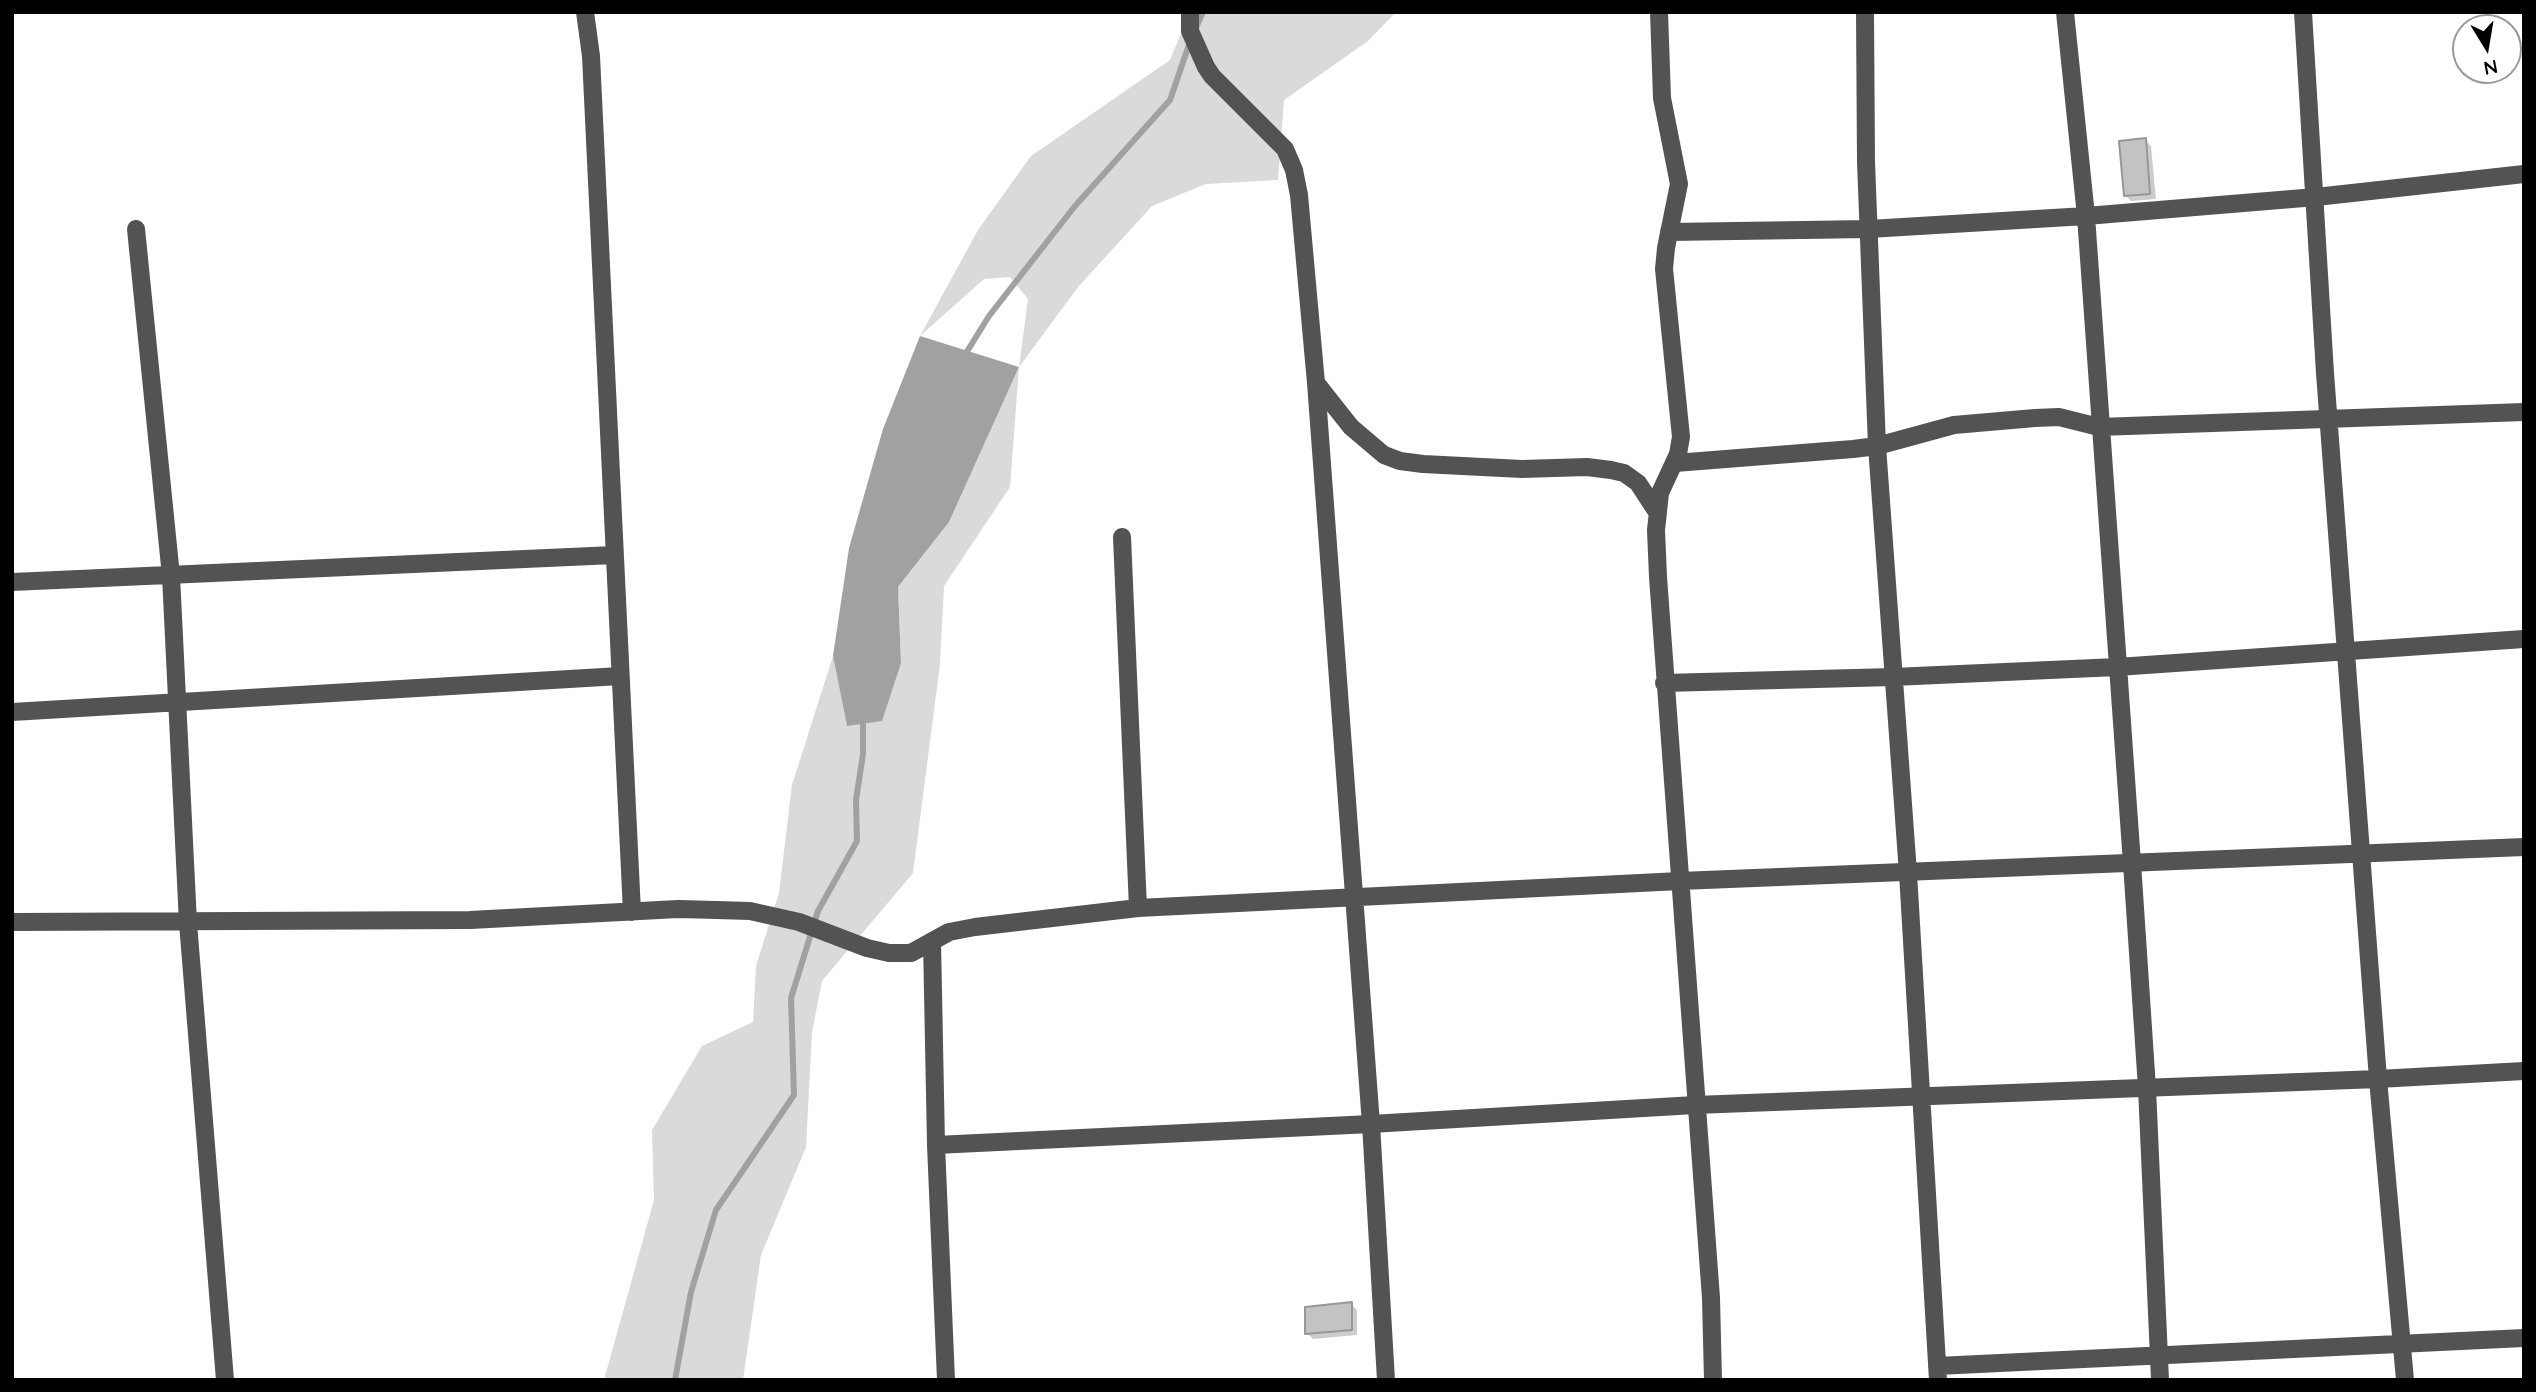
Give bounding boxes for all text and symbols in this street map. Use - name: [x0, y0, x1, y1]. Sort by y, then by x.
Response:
- north arrow: [2452, 14, 2522, 84]
- text: N: [2481, 55, 2500, 81]

